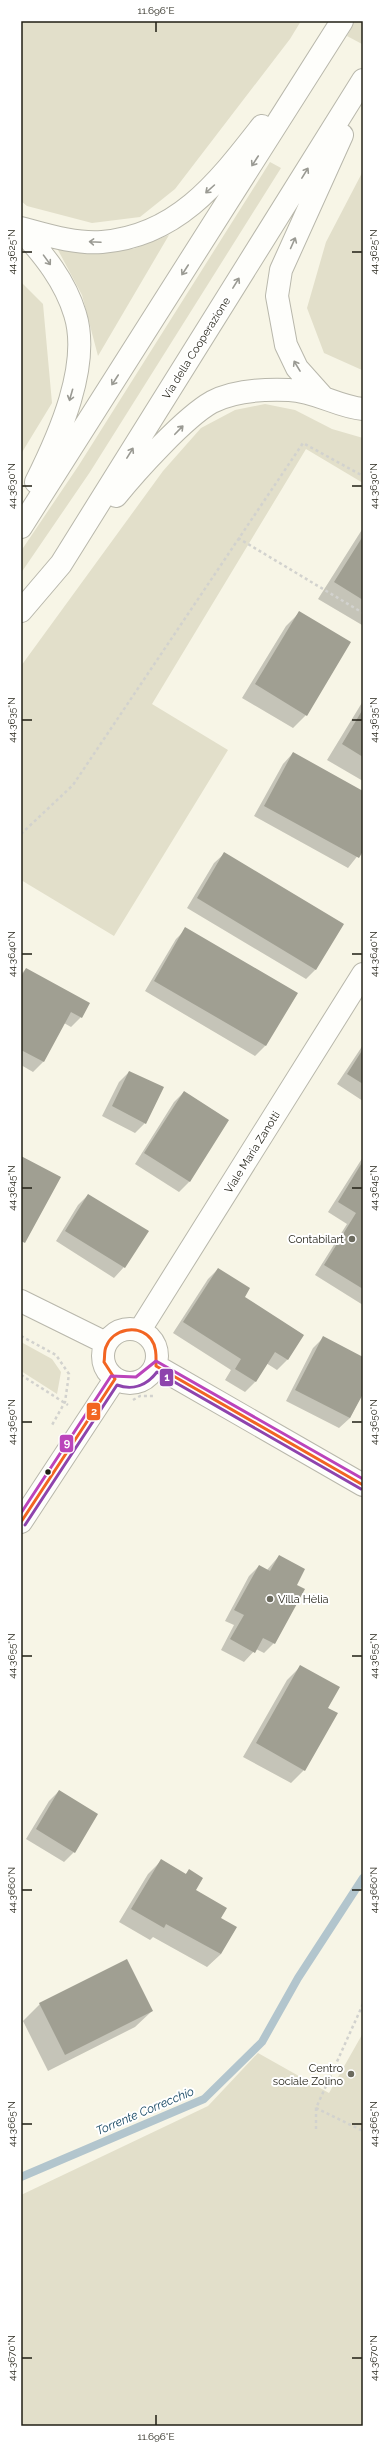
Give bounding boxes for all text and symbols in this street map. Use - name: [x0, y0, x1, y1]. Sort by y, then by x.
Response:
- text: 11.696°E: [137, 5, 175, 16]
- one-way arrow: [251, 155, 259, 166]
- one-way arrow: [301, 168, 309, 179]
- one-way arrow: [205, 184, 215, 194]
- text: 44.3625°N: [6, 229, 17, 275]
- text: 44.3625°N: [368, 229, 379, 275]
- one-way arrow: [290, 237, 298, 249]
- one-way arrow: [89, 238, 102, 245]
- one-way arrow: [43, 254, 51, 265]
- one-way arrow: [181, 265, 189, 276]
- one-way arrow: [233, 277, 241, 289]
- street label: Via della Cooperazione: [160, 294, 233, 402]
- one-way arrow: [293, 361, 301, 372]
- one-way arrow: [111, 374, 119, 385]
- one-way arrow: [67, 388, 74, 401]
- one-way arrow: [174, 425, 184, 435]
- one-way arrow: [127, 447, 135, 459]
- text: 44.3630°N: [6, 463, 17, 509]
- text: 44.3630°N: [368, 463, 379, 509]
- text: 44.3635°N: [6, 697, 17, 743]
- text: 44.3635°N: [368, 697, 379, 743]
- text: 44.3640°N: [6, 931, 17, 977]
- text: 44.3640°N: [368, 931, 379, 977]
- street label: Viale Maria Zanotti: [222, 1109, 283, 1196]
- text: 44.3645°N: [6, 1165, 17, 1211]
- text: 44.3645°N: [368, 1165, 379, 1211]
- place label: Contabilart: [288, 1233, 344, 1246]
- marker: Contabilart: [347, 1234, 357, 1244]
- line badge: 1: [159, 1368, 174, 1387]
- text: 1: [164, 1371, 170, 1384]
- text: 44.3650°N: [6, 1399, 17, 1445]
- text: 44.3650°N: [368, 1399, 379, 1445]
- line badge: 2: [86, 1402, 101, 1421]
- text: 2: [91, 1405, 97, 1418]
- line badge: 9: [59, 1434, 74, 1453]
- text: 9: [64, 1437, 71, 1450]
- unlabelled marker: [43, 1467, 53, 1477]
- place label: Villa Hèlia: [278, 1593, 329, 1606]
- marker: Villa Hèlia: [265, 1594, 275, 1604]
- text: 44.3655°N: [6, 1633, 17, 1679]
- text: 44.3655°N: [368, 1633, 379, 1679]
- text: 44.3660°N: [6, 1867, 17, 1913]
- text: 44.3660°N: [368, 1867, 379, 1913]
- place label: Centro sociale Zolino: [273, 2062, 343, 2088]
- marker: Centro sociale Zolino: [346, 2069, 356, 2079]
- water label: Torrente Correcchio: [94, 2084, 196, 2138]
- text: 44.3665°N: [6, 2101, 17, 2147]
- text: 44.3665°N: [368, 2101, 379, 2147]
- text: 44.3670°N: [6, 2335, 17, 2381]
- text: 44.3670°N: [368, 2335, 379, 2381]
- text: 11.696°E: [137, 2431, 175, 2442]

